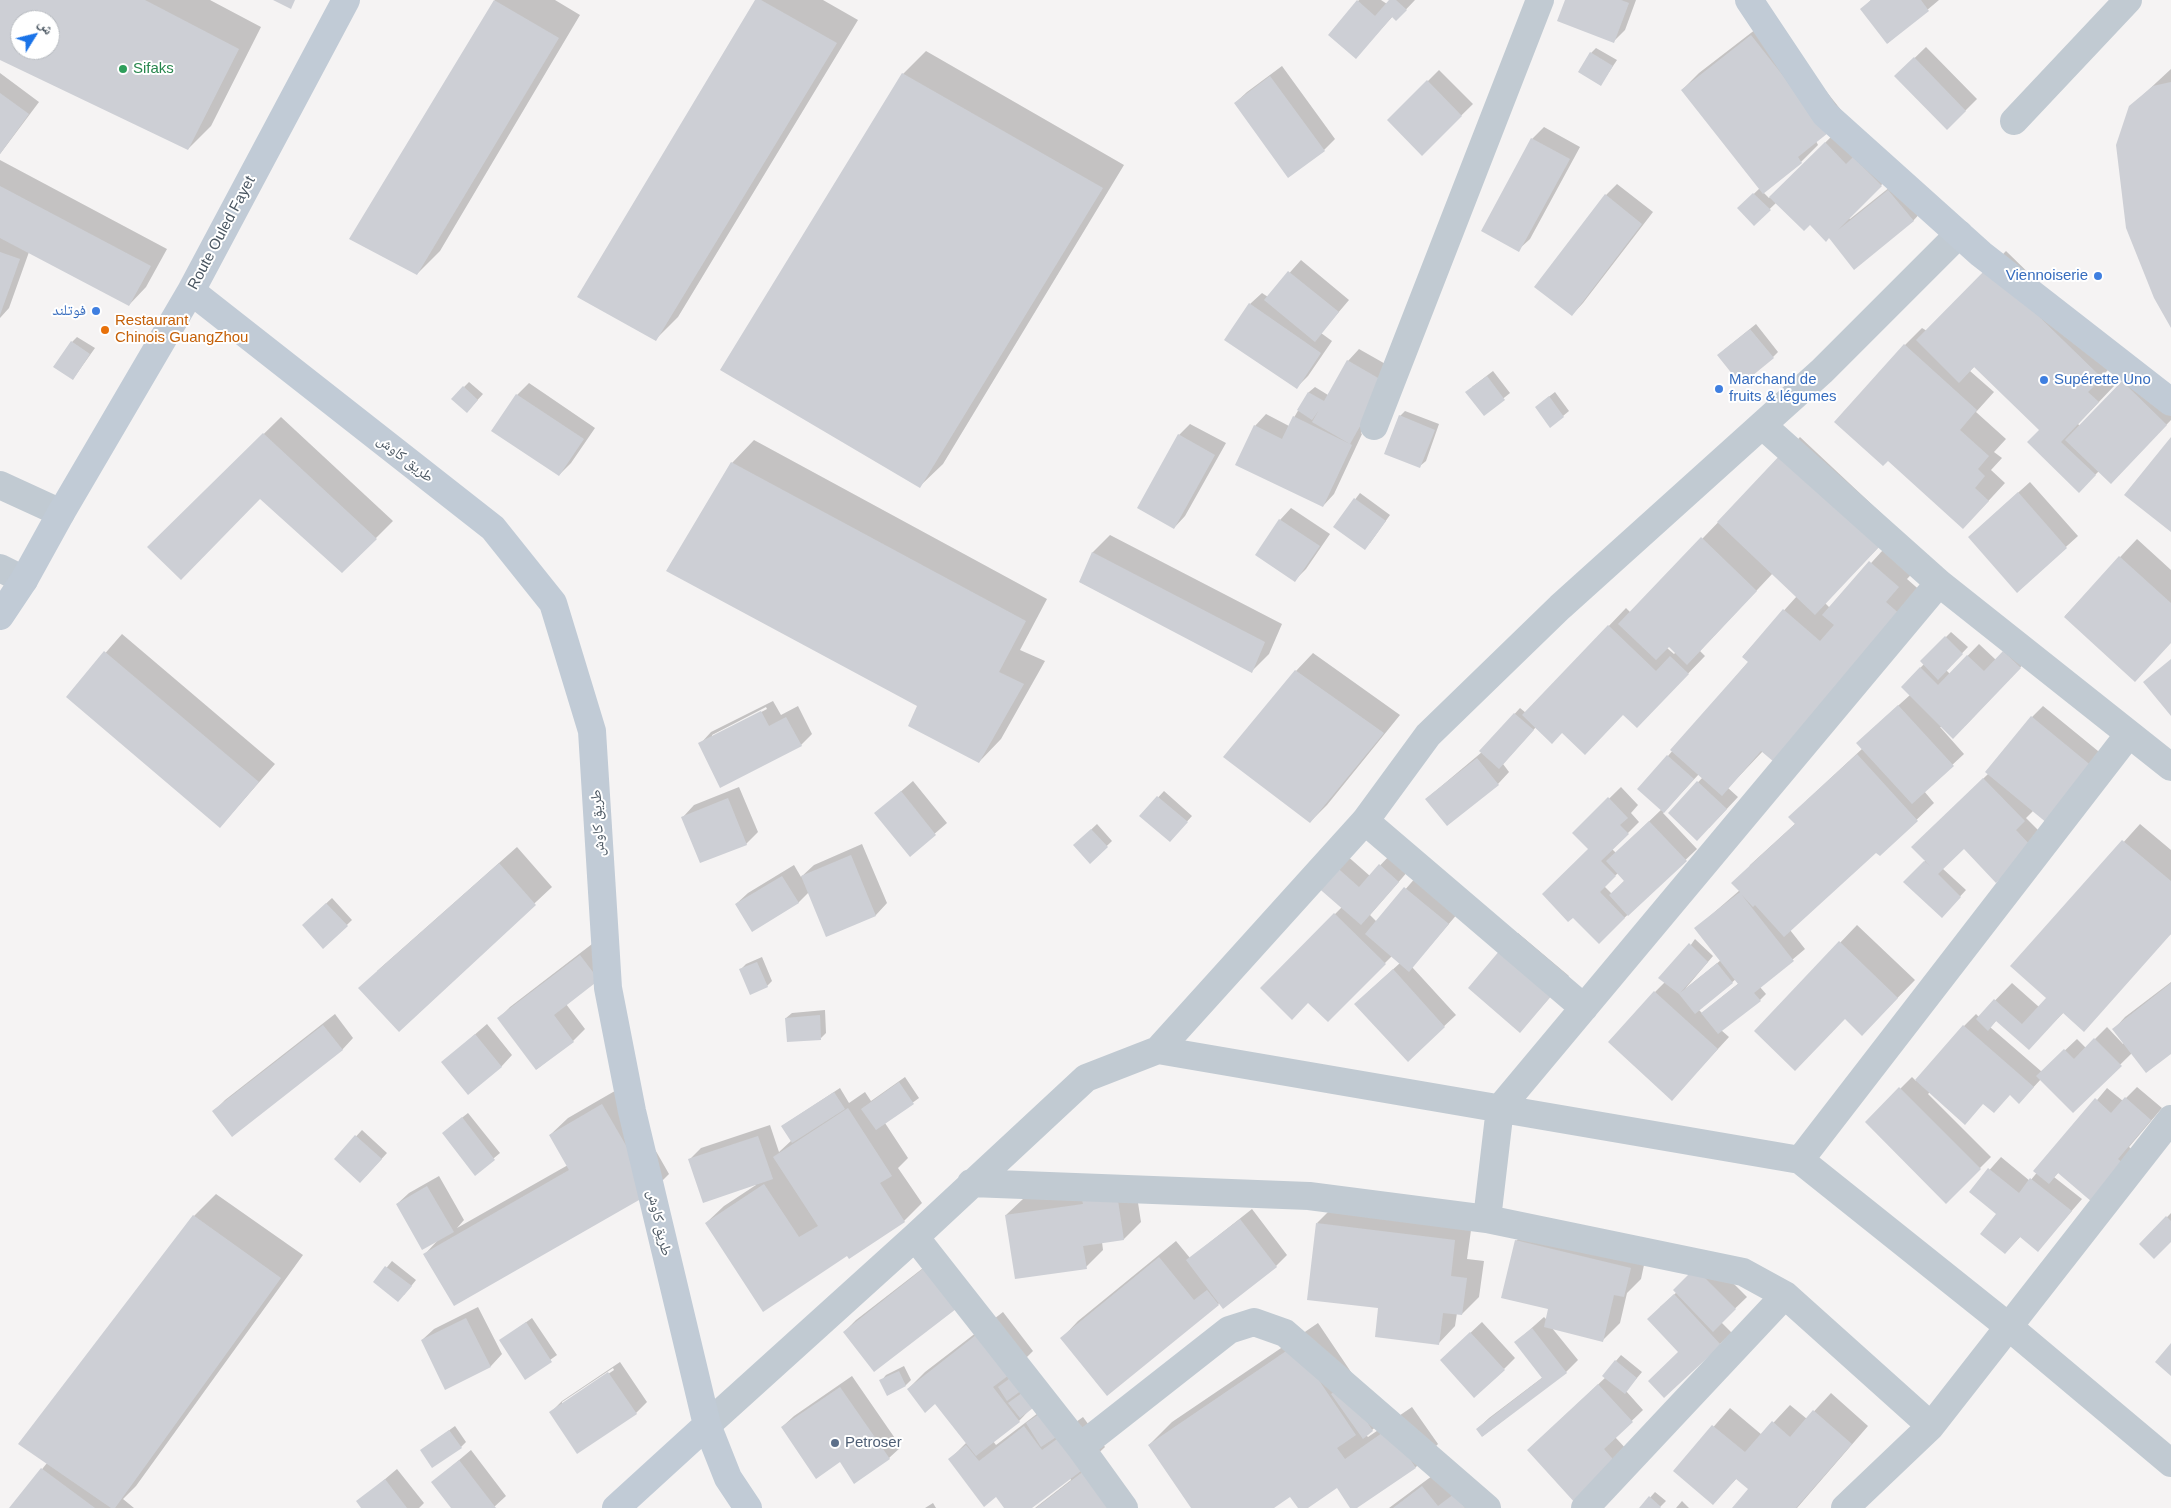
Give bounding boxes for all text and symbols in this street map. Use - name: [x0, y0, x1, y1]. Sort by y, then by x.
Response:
- north arrow: [10, 10, 60, 60]
- text: ش: [35, 16, 57, 37]
- place label: Sifaks: [133, 60, 174, 78]
- marker: Sifaks: [117, 63, 129, 75]
- street label: Route Ouled Fayet: [184, 173, 260, 293]
- place label: Viennoiserie: [2006, 267, 2088, 285]
- marker: Viennoiserie: [2092, 270, 2104, 282]
- place label: فوتلند: [52, 302, 86, 320]
- marker: فوتلند: [90, 305, 102, 317]
- place label: Restaurant Chinois GuangZhou: [115, 312, 248, 347]
- marker: Restaurant Chinois GuangZhou: [99, 324, 111, 336]
- place label: Marchand de fruits & légumes: [1729, 371, 1837, 406]
- place label: Supérette Uno: [2054, 371, 2151, 389]
- marker: Supérette Uno: [2038, 374, 2050, 386]
- marker: Marchand de fruits & légumes: [1713, 383, 1725, 395]
- street label: طريق كاوش: [373, 431, 437, 487]
- street label: طريق كاوش: [587, 789, 609, 857]
- street label: طريق كاوش: [643, 1188, 675, 1258]
- place label: Petroser: [845, 1434, 902, 1452]
- marker: Petroser: [829, 1437, 841, 1449]

